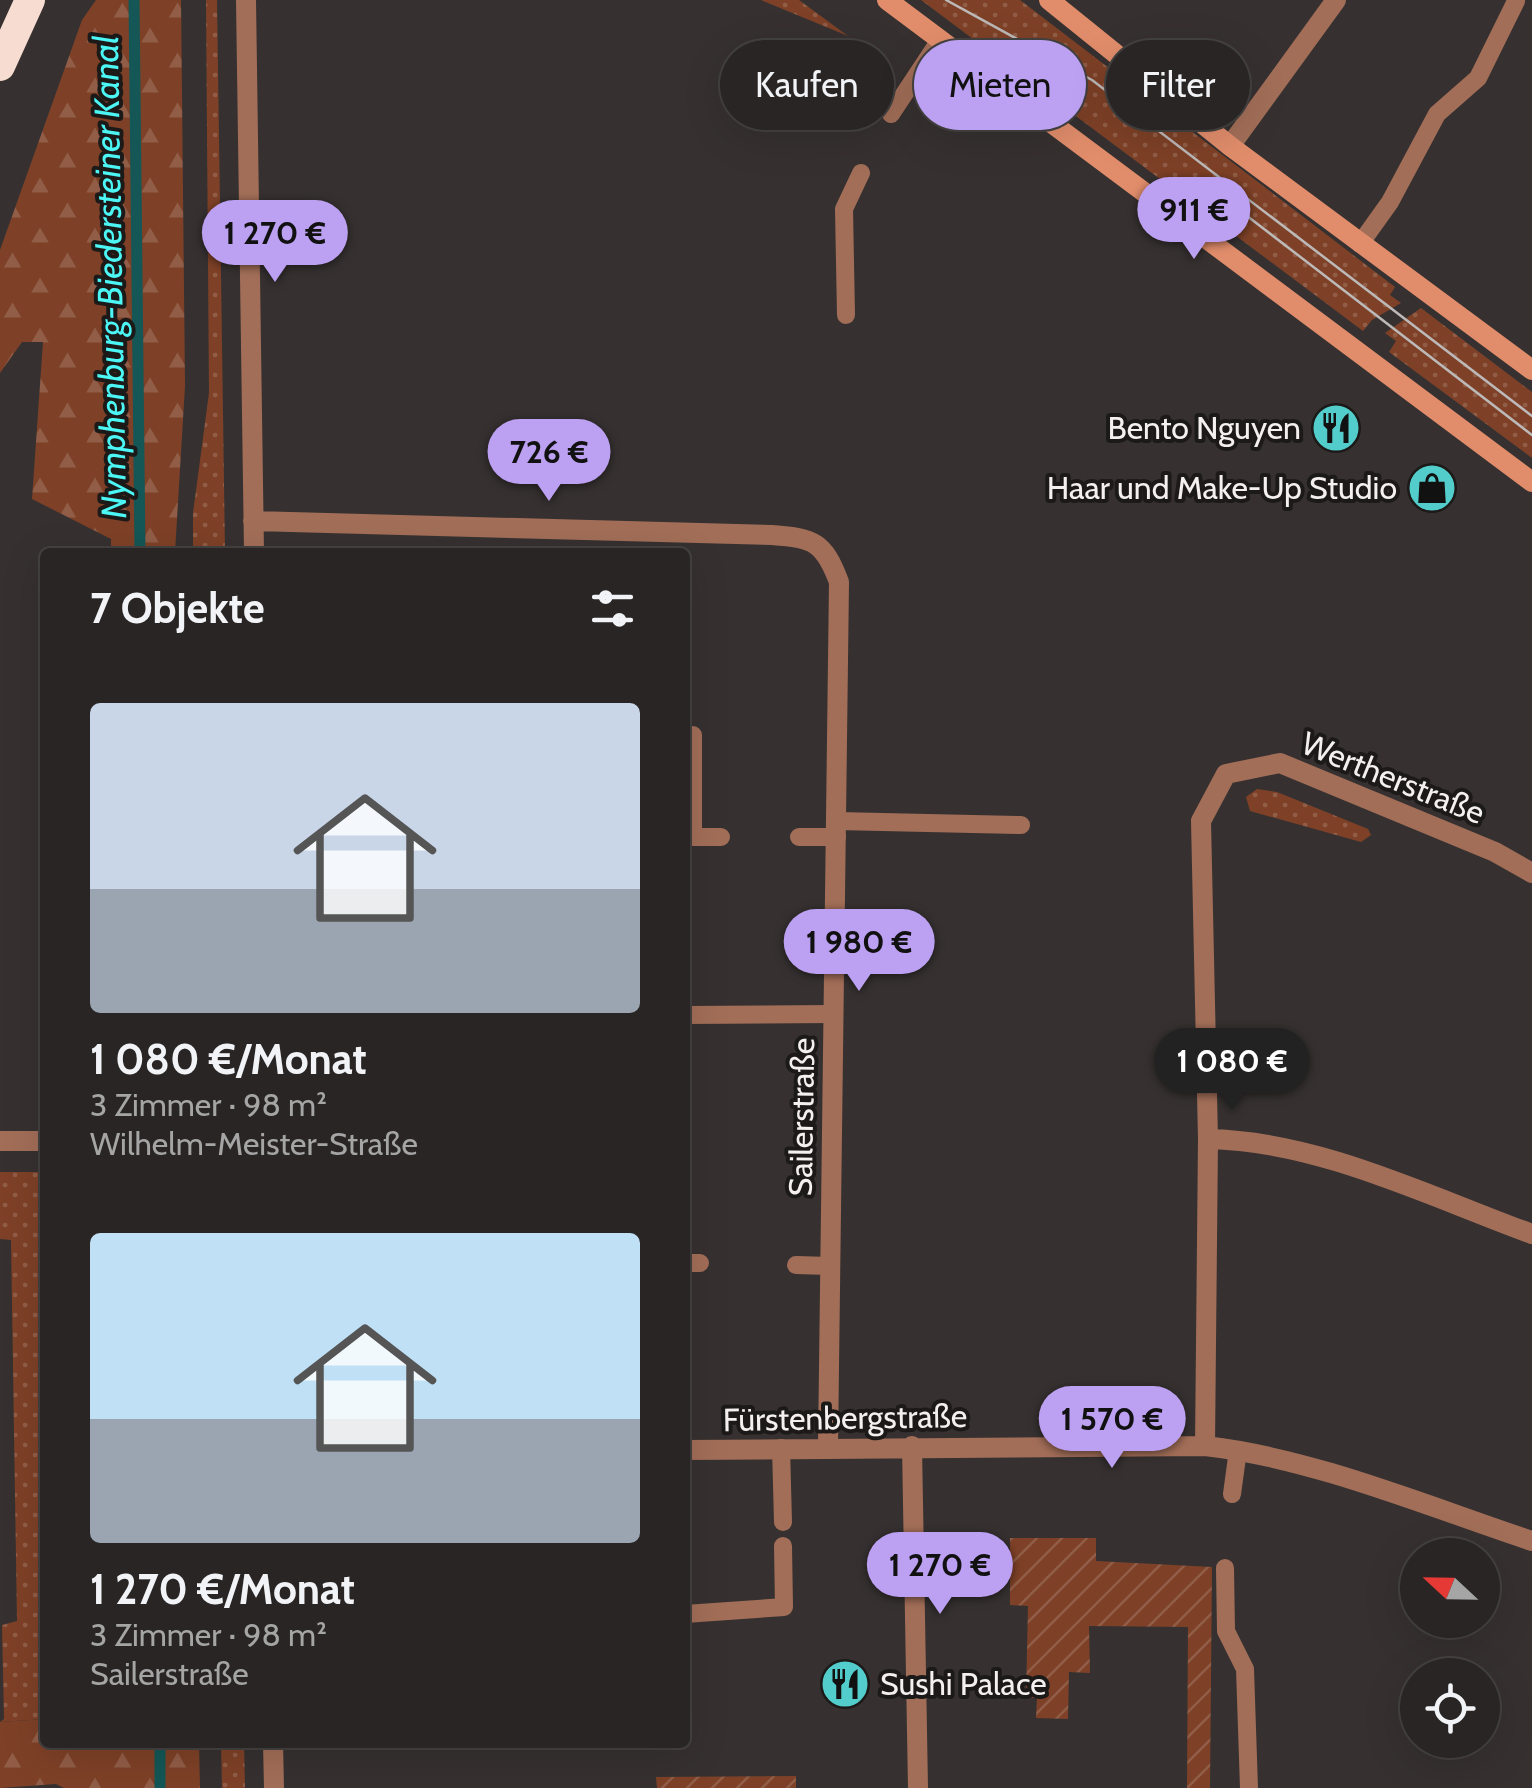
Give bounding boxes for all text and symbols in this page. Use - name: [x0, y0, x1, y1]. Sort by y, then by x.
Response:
- water label: Nymphenburg-Biedersteiner Kanal: [84, 34, 135, 519]
- chip: Kaufen: [720, 40, 894, 130]
- chip: Mieten: [914, 40, 1086, 130]
- chip: Filter: [1106, 40, 1250, 130]
- pin: 911 €: [1124, 177, 1264, 262]
- text: 911 €: [1159, 190, 1229, 229]
- pin: 1 270 €: [183, 200, 367, 285]
- text: 1 270 €: [224, 213, 326, 252]
- restaurant icon: Bento Nguyen: [1310, 402, 1362, 454]
- place label: Bento Nguyen: [1108, 408, 1301, 447]
- pin: 726 €: [479, 419, 619, 504]
- text: 726 €: [510, 432, 588, 471]
- shop icon: Haar und Make-Up Studio: [1406, 462, 1458, 514]
- place label: Haar und Make-Up Studio: [1047, 468, 1397, 507]
- icon: filters: [585, 581, 640, 636]
- text: 7 Objekte: [90, 582, 265, 634]
- street label: Wertherstraße: [1296, 723, 1490, 832]
- icon: home: [275, 768, 455, 948]
- pin: 1 980 €: [767, 909, 951, 994]
- text: 1 980 €: [806, 922, 912, 961]
- pin: 1 080 €: [1140, 1028, 1324, 1113]
- text: 1 080 €/Monat: [90, 1033, 367, 1085]
- street label: Sailerstraße: [781, 1037, 822, 1197]
- text: 1 080 €: [1176, 1041, 1288, 1080]
- text: 3 Zimmer · 98 m²: [90, 1085, 327, 1124]
- text: Wilhelm-Meister-Straße: [90, 1124, 418, 1163]
- icon: home: [275, 1298, 455, 1478]
- pin: 1 570 €: [1020, 1386, 1204, 1471]
- street label: Fürstenbergstraße: [722, 1396, 968, 1439]
- text: 1 570 €: [1061, 1399, 1163, 1438]
- pin: 1 270 €: [848, 1532, 1032, 1617]
- north arrow: [1400, 1538, 1500, 1638]
- map controls: [1400, 1538, 1500, 1758]
- text: 1 270 €: [889, 1545, 991, 1584]
- text: 1 270 €/Monat: [90, 1563, 355, 1615]
- text: 3 Zimmer · 98 m²: [90, 1615, 327, 1654]
- text: Sailerstraße: [90, 1654, 249, 1693]
- restaurant icon: Sushi Palace: [819, 1658, 871, 1710]
- button: locate: [1400, 1658, 1500, 1758]
- place label: Sushi Palace: [880, 1664, 1047, 1703]

